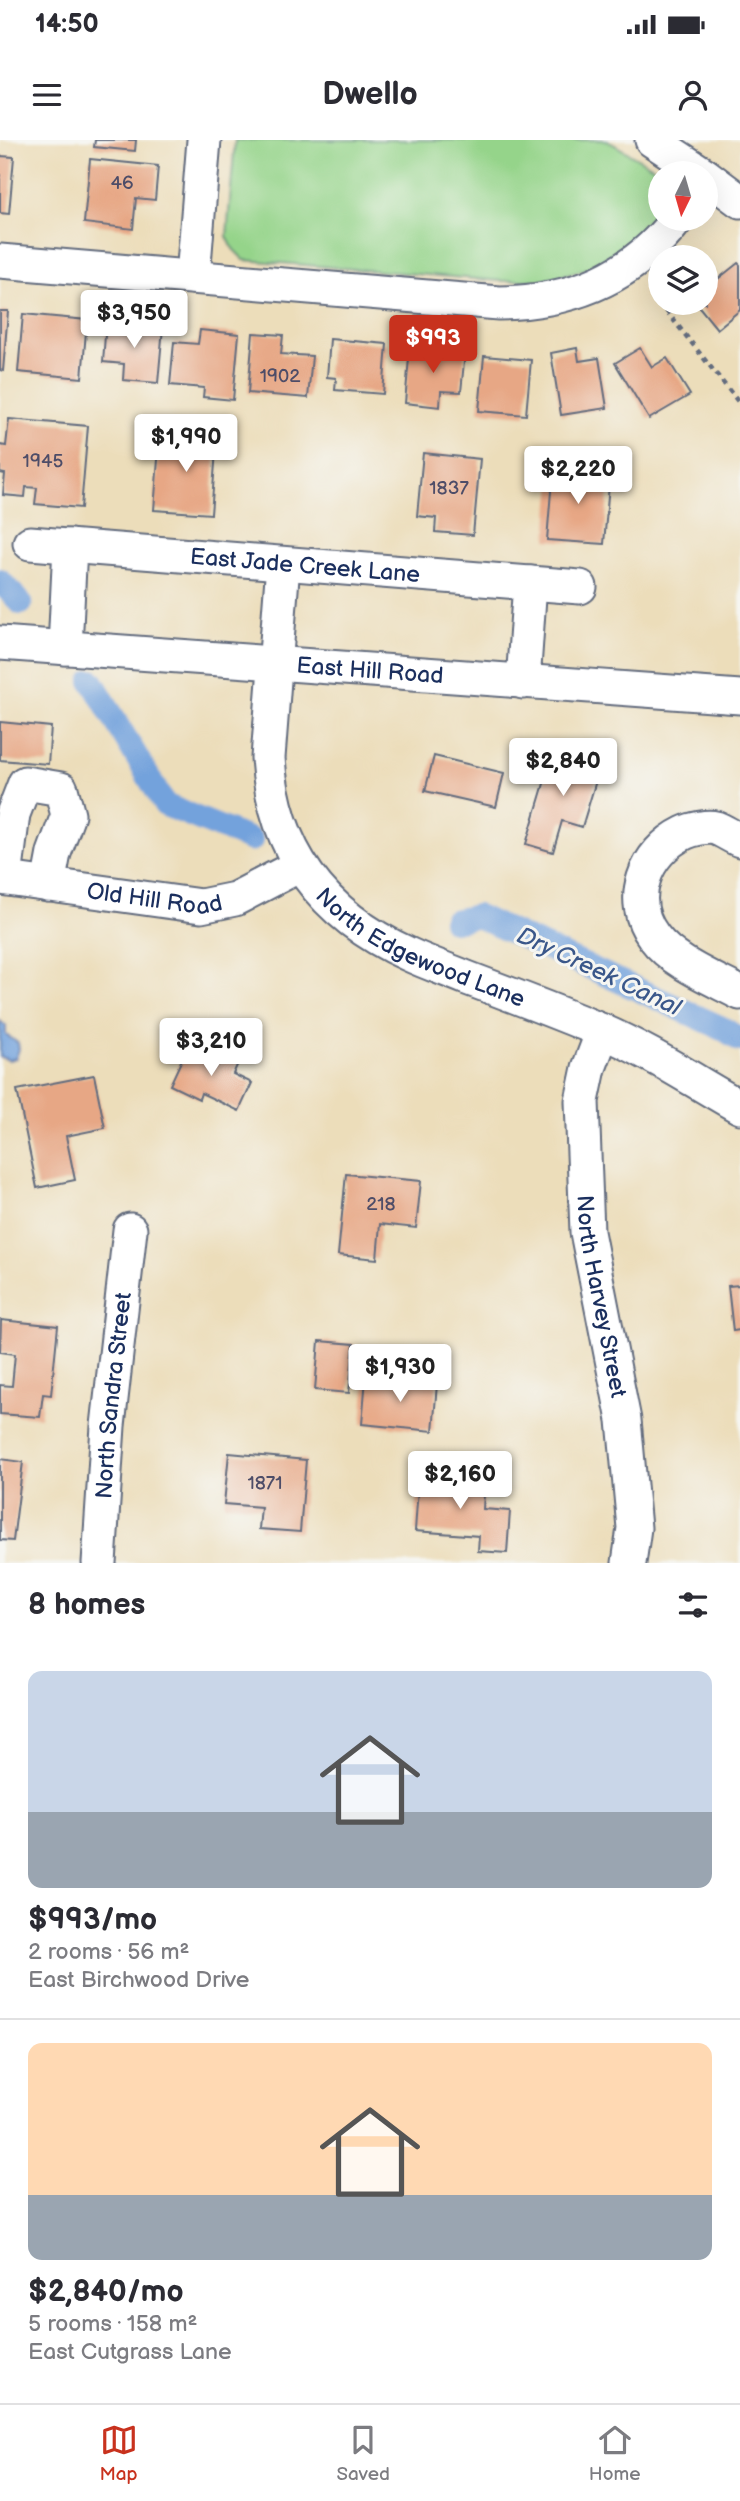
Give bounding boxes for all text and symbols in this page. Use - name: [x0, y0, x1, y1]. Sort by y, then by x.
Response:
- text: 14:50: [35, 9, 99, 40]
- text: Dwello: [322, 75, 418, 114]
- icon: menu: [28, 76, 66, 114]
- icon: person: [674, 76, 712, 114]
- north arrow: [648, 161, 718, 231]
- map controls: [648, 161, 718, 315]
- house number: 46: [110, 172, 134, 195]
- button: layers: [648, 245, 718, 315]
- pin: $3,950: [77, 290, 191, 350]
- text: $3,950: [97, 299, 171, 327]
- pin: $993: [392, 316, 474, 375]
- text: $993: [405, 324, 461, 352]
- house number: 1902: [260, 365, 301, 388]
- pin: $1,990: [129, 414, 243, 474]
- text: $1,990: [150, 423, 222, 451]
- pin: $2,220: [521, 446, 635, 506]
- house number: 1945: [23, 450, 64, 473]
- text: $2,220: [540, 455, 616, 483]
- house number: 1837: [429, 477, 469, 500]
- street label: East Jade Creek Lane: [189, 543, 421, 589]
- street label: East Hill Road: [295, 652, 444, 690]
- pin: $2,840: [506, 738, 620, 798]
- text: $2,840: [525, 747, 601, 775]
- street label: Old Hill Road: [85, 877, 225, 922]
- street label: North Edgewood Lane: [309, 882, 529, 1014]
- water label: Dry Creek Canal: [512, 921, 687, 1023]
- pin: $3,210: [154, 1018, 268, 1078]
- text: $3,210: [175, 1027, 247, 1055]
- house number: 218: [366, 1193, 396, 1216]
- street label: North Harvey Street: [571, 1195, 632, 1400]
- street label: North Sandra Street: [90, 1291, 138, 1500]
- pin: $1,930: [343, 1344, 457, 1404]
- text: $1,930: [364, 1353, 436, 1381]
- pin: $2,160: [403, 1452, 517, 1511]
- text: $2,160: [424, 1460, 496, 1488]
- house number: 1871: [247, 1472, 283, 1495]
- icon: filters: [674, 1586, 712, 1624]
- text: 8 homes: [28, 1587, 145, 1623]
- icon: home: [307, 1717, 433, 1843]
- text: $993/mo: [28, 1902, 157, 1938]
- text: 2 rooms · 56 m²: [28, 1938, 190, 1966]
- text: East Birchwood Drive: [28, 1966, 249, 1994]
- icon: home: [307, 2089, 433, 2215]
- text: $2,840/mo: [28, 2274, 184, 2310]
- text: 5 rooms · 158 m²: [28, 2310, 197, 2338]
- text: East Cutgrass Lane: [28, 2338, 232, 2366]
- tab: Map: [99, 2421, 138, 2486]
- tab: Saved: [337, 2421, 390, 2486]
- tab: Home: [589, 2421, 641, 2486]

